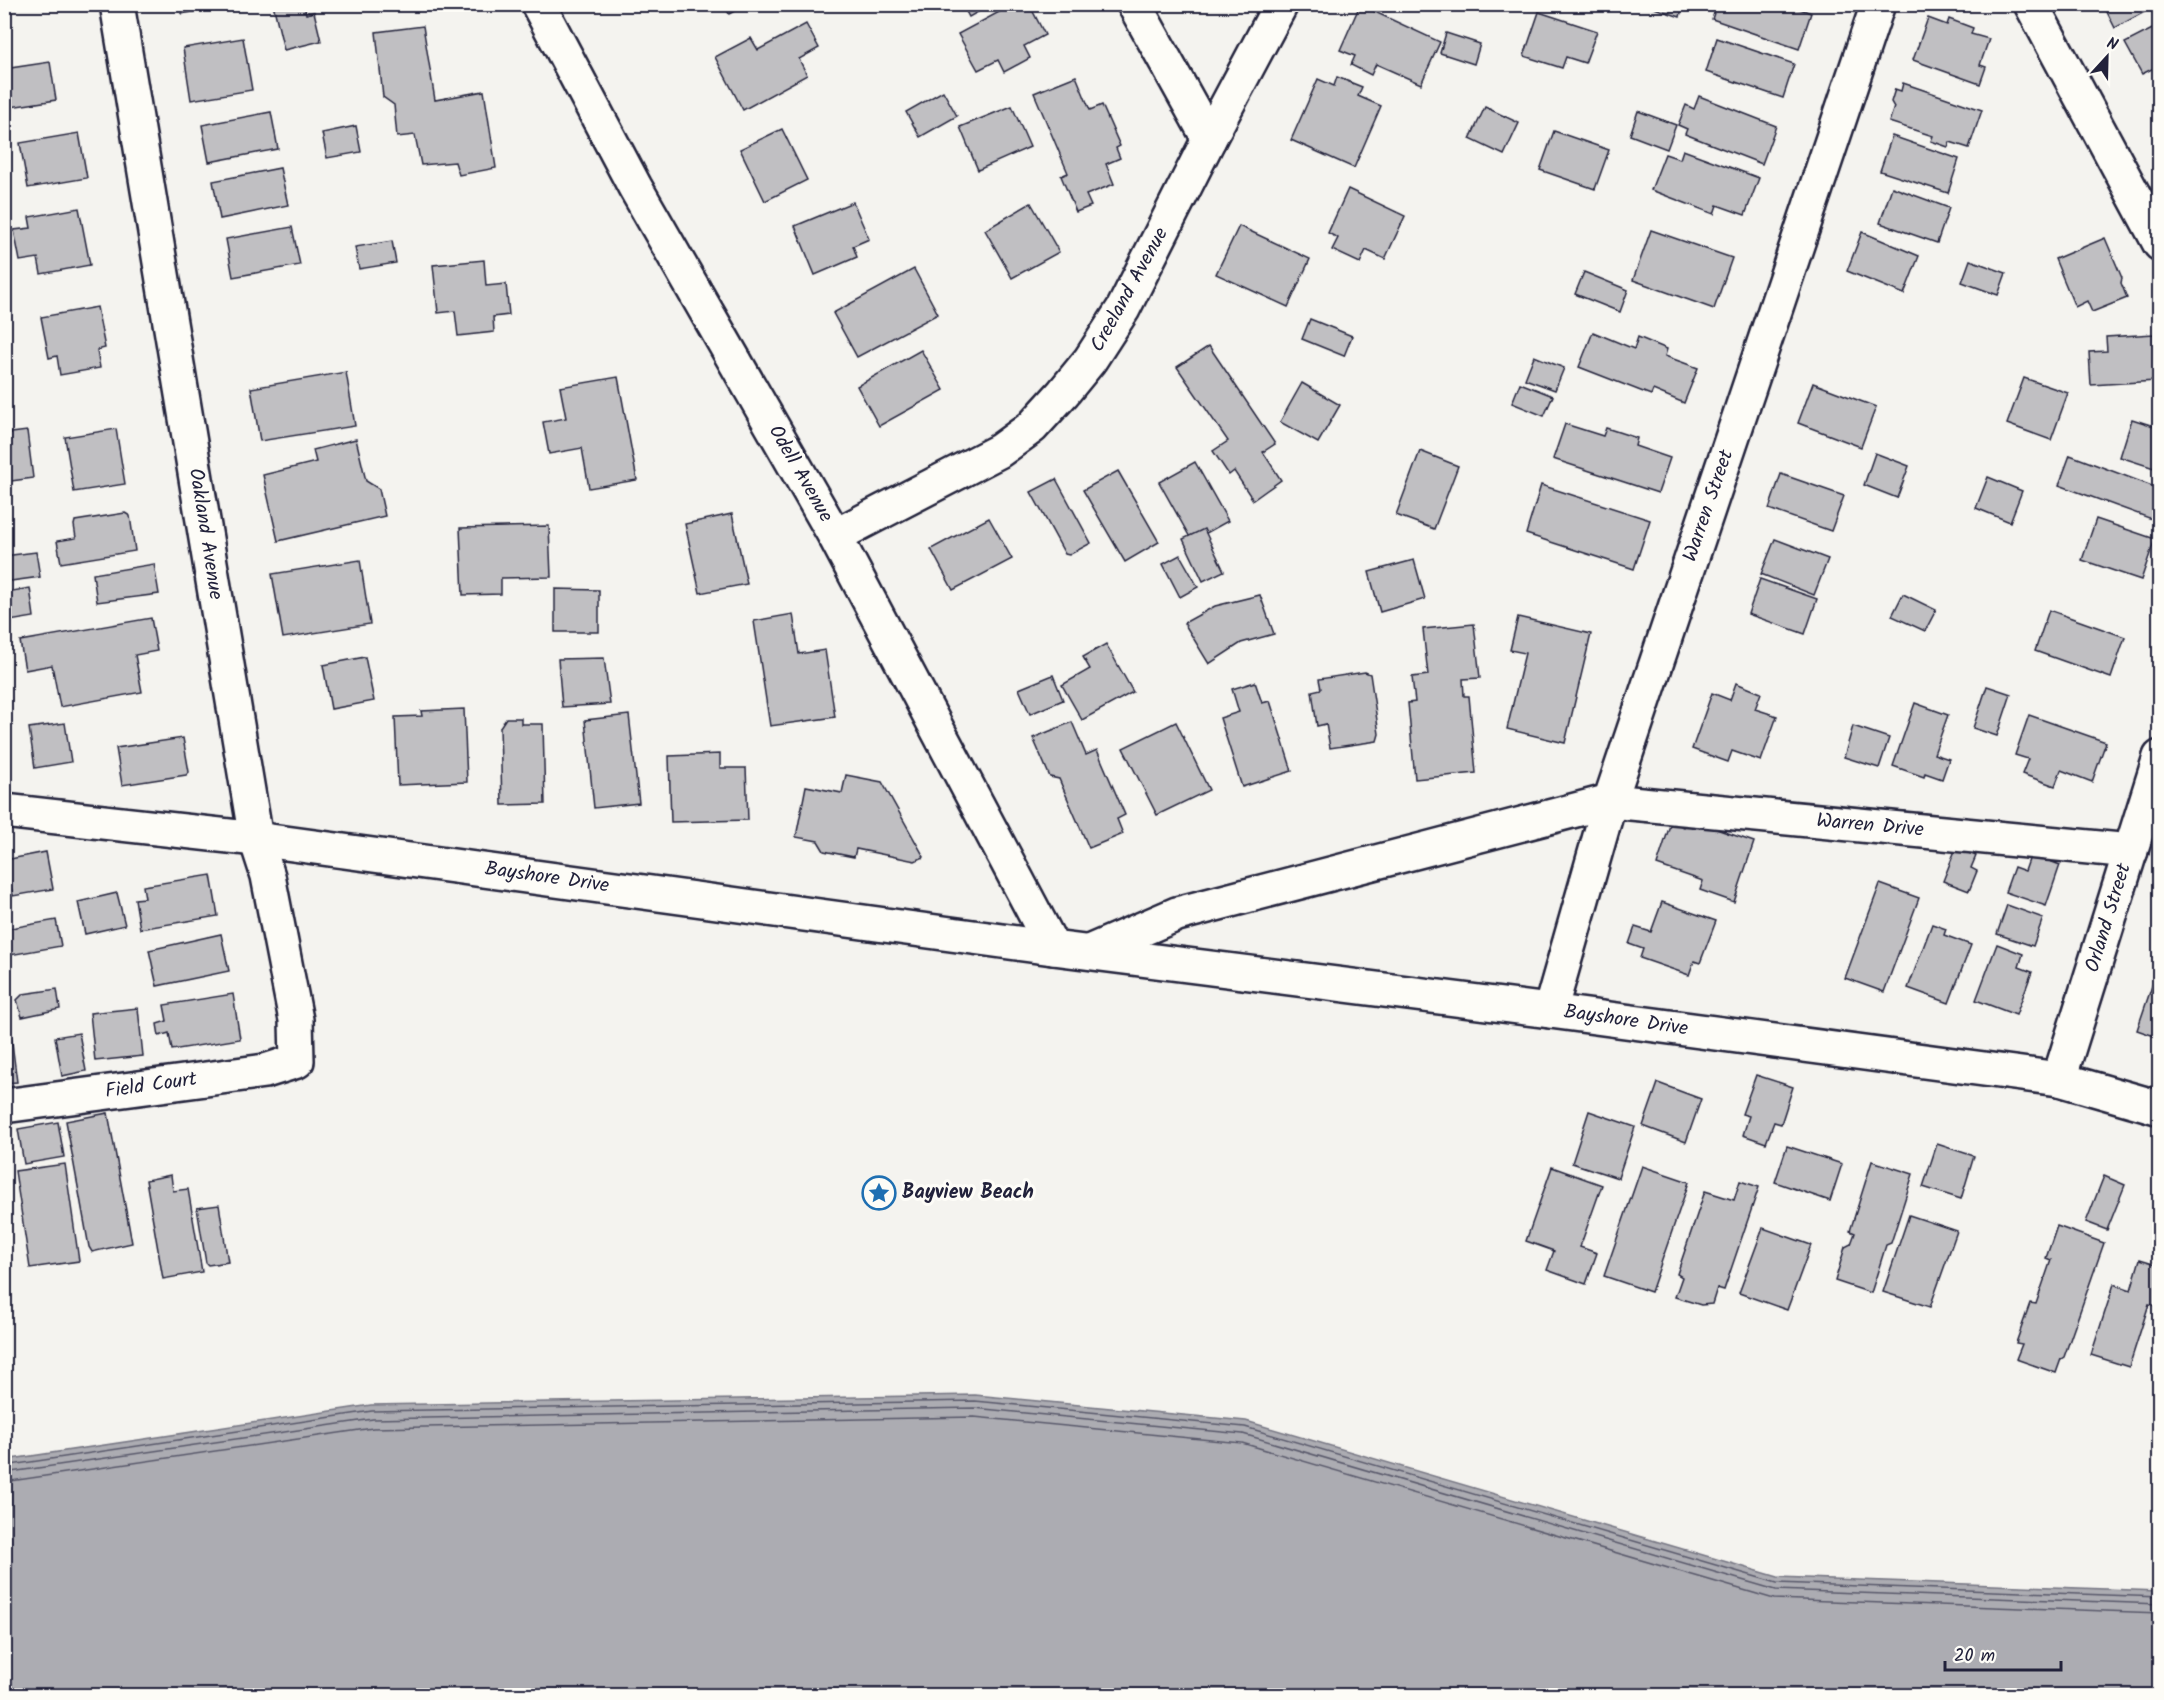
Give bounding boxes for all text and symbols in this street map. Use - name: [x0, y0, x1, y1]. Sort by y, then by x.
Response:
- north arrow: [2077, 27, 2137, 87]
- text: N: [2103, 31, 2121, 58]
- street label: Creeland Avenue: [1082, 222, 1178, 358]
- street label: Odell Avenue: [759, 419, 841, 529]
- street label: Warren Street: [1675, 445, 1743, 566]
- street label: Oakland Avenue: [179, 466, 231, 602]
- street label: Warren Drive: [1815, 805, 1925, 847]
- street label: Bayshore Drive: [483, 853, 611, 903]
- street label: Orland Street: [2077, 859, 2141, 976]
- street label: Bayshore Drive: [1562, 996, 1690, 1046]
- street label: Field Court: [103, 1064, 199, 1108]
- place icon: Bayview Beach: [861, 1175, 897, 1211]
- place label: Bayview Beach: [902, 1177, 1034, 1209]
- scale bar: [1945, 1634, 2060, 1672]
- text: 20 m: [1954, 1642, 1995, 1671]

